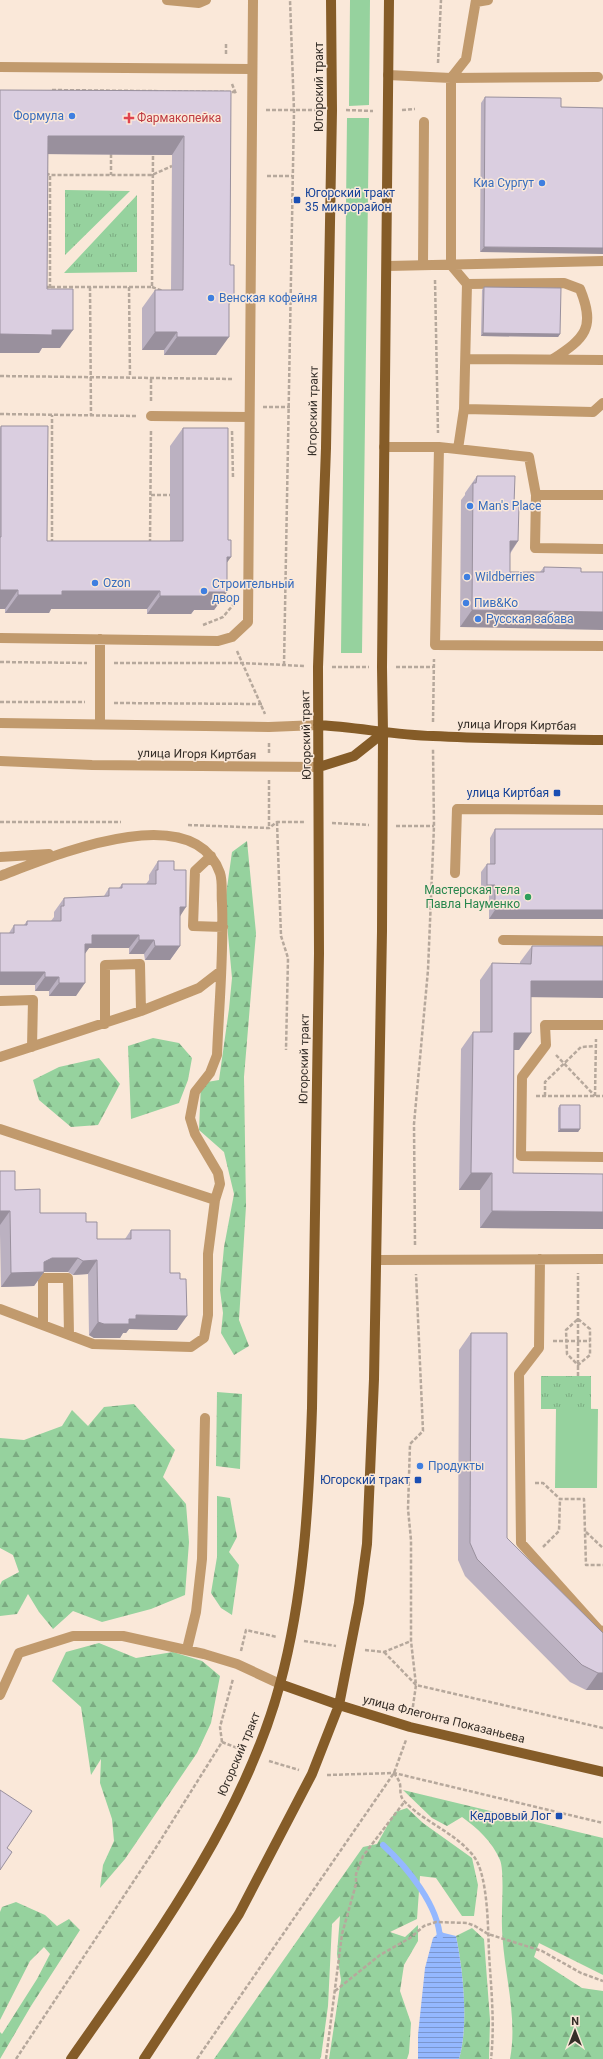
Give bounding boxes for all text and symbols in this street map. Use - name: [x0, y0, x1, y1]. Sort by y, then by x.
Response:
- street label: Югорский тракт: [312, 42, 326, 132]
- place label: Формула: [13, 109, 64, 123]
- marker: Формула: [67, 111, 77, 121]
- place label: Фармакопейка: [137, 111, 221, 125]
- marker: Фармакопейка: [124, 113, 134, 123]
- place label: Киа Сургут: [473, 176, 534, 190]
- marker: Киа Сургут: [537, 178, 547, 188]
- place label: Югорский тракт 35 микрорайон: [305, 186, 395, 214]
- marker: Югорский тракт 35 микрорайон: [292, 195, 302, 205]
- place label: Венская кофейня: [219, 291, 317, 305]
- marker: Венская кофейня: [206, 293, 216, 303]
- street label: Югорский тракт: [305, 366, 321, 456]
- place label: Man's Place: [478, 499, 541, 513]
- marker: Man's Place: [465, 501, 475, 511]
- place label: Wildberries: [475, 570, 535, 584]
- marker: Wildberries: [462, 572, 472, 582]
- place label: Ozon: [103, 576, 131, 590]
- place label: Строительный двор: [212, 577, 294, 605]
- marker: Ozon: [90, 578, 100, 588]
- marker: Строительный двор: [199, 586, 209, 596]
- place label: Пив&Ко: [474, 596, 518, 610]
- marker: Пив&Ко: [461, 598, 471, 608]
- place label: Русская забава: [486, 612, 574, 626]
- marker: Русская забава: [473, 614, 483, 624]
- street label: Югорский тракт: [298, 690, 314, 780]
- street label: улица Игоря Киртбая: [457, 717, 577, 733]
- street label: улица Игоря Киртбая: [137, 746, 257, 762]
- place label: улица Киртбая: [467, 786, 549, 800]
- marker: улица Киртбая: [552, 788, 562, 798]
- place label: Мастерская тела Павла Науменко: [424, 883, 520, 911]
- marker: Мастерская тела Павла Науменко: [523, 892, 533, 902]
- street label: Югорский тракт: [296, 1014, 312, 1104]
- place label: Продукты: [428, 1459, 484, 1473]
- marker: Продукты: [415, 1461, 425, 1471]
- place label: Югорский тракт: [320, 1473, 410, 1487]
- marker: Югорский тракт: [413, 1475, 423, 1485]
- street label: улица Флегонта Показаньева: [361, 1692, 527, 1746]
- street label: Югорский тракт: [215, 1710, 263, 1798]
- place label: Кедровый Лог: [470, 1809, 551, 1823]
- marker: Кедровый Лог: [554, 1811, 564, 1821]
- north arrow: [555, 2011, 595, 2051]
- text: N: [571, 2015, 579, 2028]

